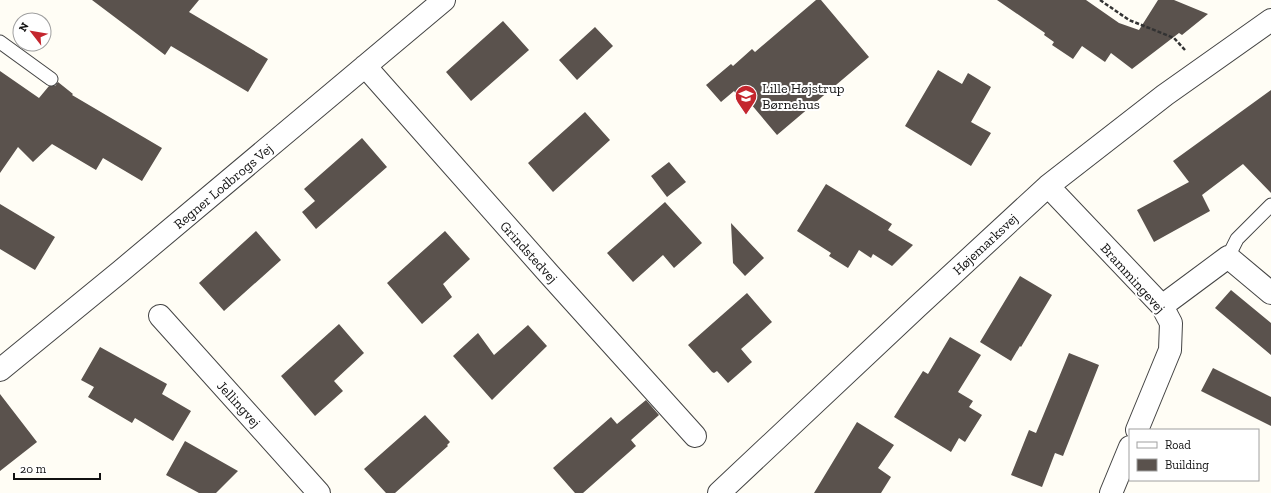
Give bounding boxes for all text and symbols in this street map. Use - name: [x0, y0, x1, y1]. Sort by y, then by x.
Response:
- north arrow: [12, 12, 52, 52]
- text: N: [16, 20, 32, 34]
- place label: Lille Højstrup Børnehus: [762, 80, 845, 113]
- school or university icon: Lille Højstrup Børnehus: [733, 83, 759, 116]
- street label: Regner Lodbrogs Vej: [170, 140, 276, 233]
- street label: Højemarksvej: [949, 210, 1021, 279]
- street label: Grindstedvej: [496, 218, 561, 287]
- street label: Brammingevej: [1097, 240, 1168, 317]
- street label: Jellingvej: [213, 378, 264, 431]
- legend: [1129, 429, 1259, 481]
- text: Road: [1165, 438, 1191, 452]
- scale bar: [14, 455, 100, 481]
- text: Building: [1165, 458, 1209, 472]
- text: 20 m: [20, 462, 47, 476]

